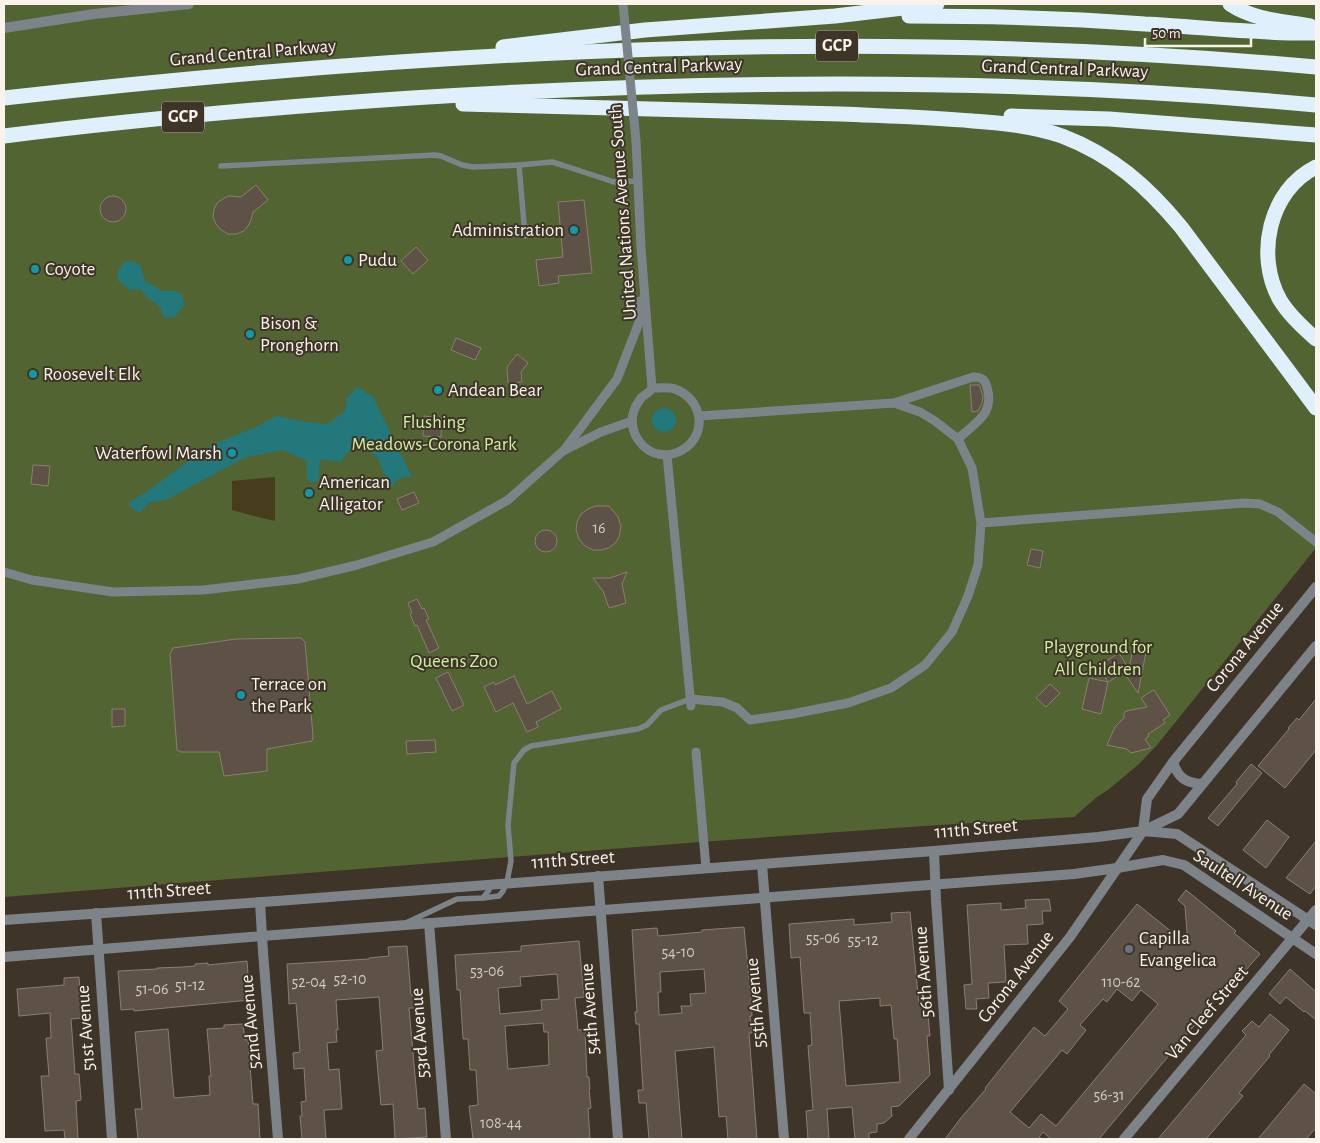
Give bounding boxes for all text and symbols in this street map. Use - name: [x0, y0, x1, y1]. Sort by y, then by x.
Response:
- scale bar: [1145, 15, 1251, 47]
- text: 50 m: [1152, 26, 1181, 41]
- road number: GCP: [816, 30, 858, 61]
- street label: Grand Central Parkway: [169, 36, 337, 70]
- street label: Grand Central Parkway: [575, 55, 743, 79]
- street label: Grand Central Parkway: [981, 57, 1149, 81]
- road number: GCP: [162, 101, 204, 132]
- street label: United Nations Avenue South: [606, 103, 640, 321]
- place label: Administration: [452, 221, 564, 240]
- marker: Administration: [568, 224, 580, 236]
- place label: Pudu: [358, 251, 397, 270]
- marker: Pudu: [342, 254, 354, 266]
- place label: Coyote: [45, 260, 95, 279]
- marker: Coyote: [29, 263, 41, 275]
- place label: Bison & Pronghorn: [260, 314, 339, 355]
- marker: Bison & Pronghorn: [244, 328, 256, 340]
- place label: Roosevelt Elk: [43, 365, 141, 384]
- marker: Roosevelt Elk: [27, 368, 39, 380]
- place label: Andean Bear: [448, 381, 542, 400]
- marker: Andean Bear: [432, 384, 444, 396]
- park label: Flushing Meadows-Corona Park: [351, 413, 517, 454]
- place label: Waterfowl Marsh: [95, 444, 222, 463]
- marker: Waterfowl Marsh: [226, 447, 238, 459]
- place label: American Alligator: [319, 473, 390, 514]
- marker: American Alligator: [303, 487, 315, 499]
- house number: 16: [592, 520, 606, 536]
- street label: Corona Avenue: [1203, 598, 1287, 696]
- park label: Playground for All Children: [1044, 638, 1152, 679]
- park label: Queens Zoo: [410, 652, 498, 671]
- place label: Terrace on the Park: [251, 675, 327, 716]
- marker: Terrace on the Park: [235, 689, 247, 701]
- street label: 111th Street: [934, 816, 1018, 842]
- street label: Saultell Avenue: [1190, 846, 1296, 924]
- street label: 111th Street: [531, 848, 615, 872]
- street label: 111th Street: [127, 879, 211, 903]
- street label: 56th Avenue: [911, 926, 937, 1018]
- street label: Corona Avenue: [974, 927, 1058, 1027]
- place label: Capilla Evangelica: [1139, 929, 1217, 970]
- house number: 55-06: [806, 930, 840, 946]
- house number: 55-12: [847, 932, 879, 948]
- marker: Capilla Evangelica: [1123, 943, 1135, 955]
- house number: 54-10: [661, 944, 695, 960]
- street label: 55th Avenue: [743, 957, 769, 1049]
- street label: Van Cleef Street: [1162, 962, 1252, 1064]
- house number: 53-06: [470, 963, 504, 979]
- street label: 54th Avenue: [577, 963, 603, 1055]
- house number: 52-10: [334, 971, 366, 987]
- street label: 52nd Avenue: [237, 974, 265, 1070]
- house number: 52-04: [291, 974, 327, 990]
- house number: 110-62: [1101, 974, 1141, 990]
- house number: 51-12: [175, 977, 205, 993]
- house number: 51-06: [135, 981, 169, 997]
- street label: 51st Avenue: [74, 984, 98, 1072]
- street label: 53rd Avenue: [407, 987, 433, 1079]
- house number: 56-31: [1093, 1087, 1125, 1103]
- house number: 108-44: [480, 1115, 522, 1131]

